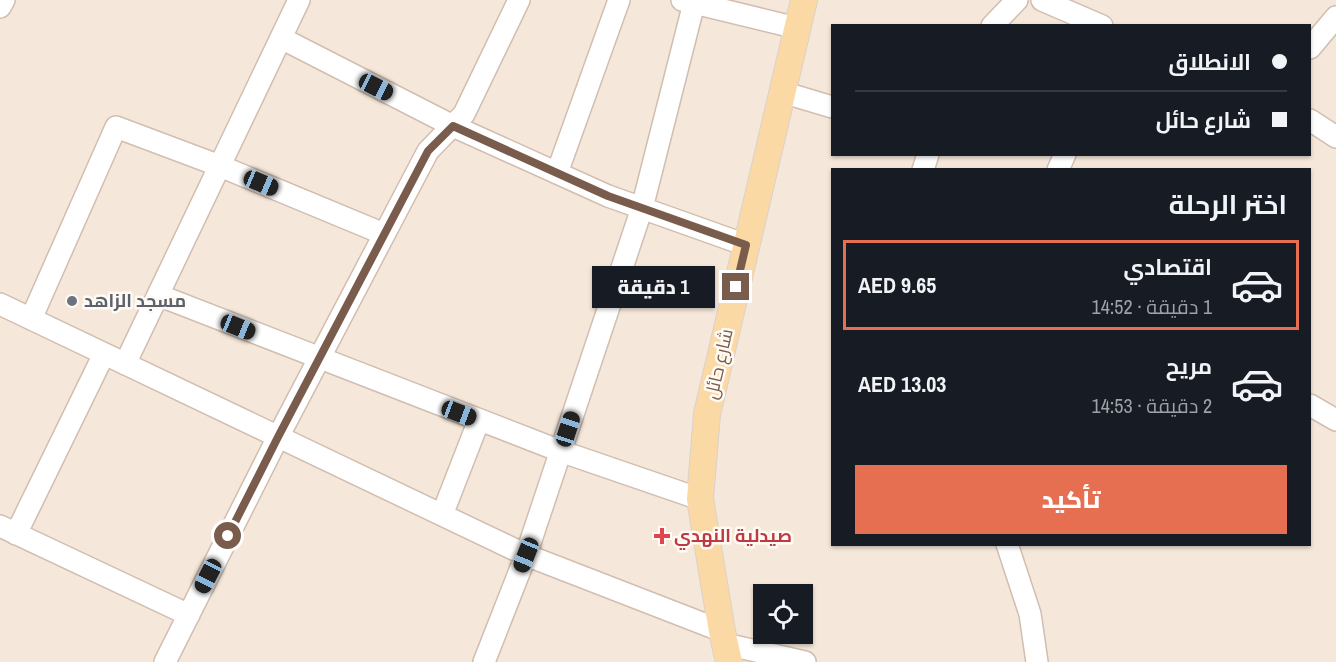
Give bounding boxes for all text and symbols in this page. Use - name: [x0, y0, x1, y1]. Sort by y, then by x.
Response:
- text: الانطلاق: [1168, 47, 1251, 77]
- car: [356, 71, 396, 103]
- text: شارع حائل: [1156, 105, 1251, 135]
- car: [241, 168, 281, 198]
- text: اختر الرحلة: [1169, 186, 1287, 222]
- text: اقتصادي: [1123, 252, 1212, 282]
- icon: car: [1230, 258, 1284, 312]
- callout: 1 دقيقة: [592, 266, 715, 308]
- text: AED 9.65: [858, 270, 936, 300]
- text: 1 دقيقة: [618, 273, 689, 300]
- route end: [722, 273, 749, 300]
- place label: مسجد الزاهد: [84, 288, 186, 313]
- text: 1 دقيقة · 14:52: [1092, 293, 1212, 320]
- marker: مسجد الزاهد: [65, 294, 79, 308]
- car: [218, 312, 258, 342]
- street label: شارع حائل: [698, 326, 739, 402]
- text: مريح: [1166, 351, 1212, 381]
- icon: car: [1230, 357, 1284, 411]
- text: AED 13.03: [858, 369, 946, 399]
- text: 2 دقيقة · 14:53: [1092, 392, 1212, 419]
- car: [439, 398, 479, 428]
- car: [554, 409, 582, 449]
- button: تأكيد: [855, 465, 1287, 534]
- route start: [214, 522, 241, 549]
- place label: صيدلية النهدي: [674, 523, 792, 550]
- marker: صيدلية النهدي: [655, 529, 669, 543]
- car: [511, 535, 541, 575]
- car: [192, 556, 224, 596]
- map controls: [753, 584, 813, 644]
- button: locate: [753, 584, 813, 644]

